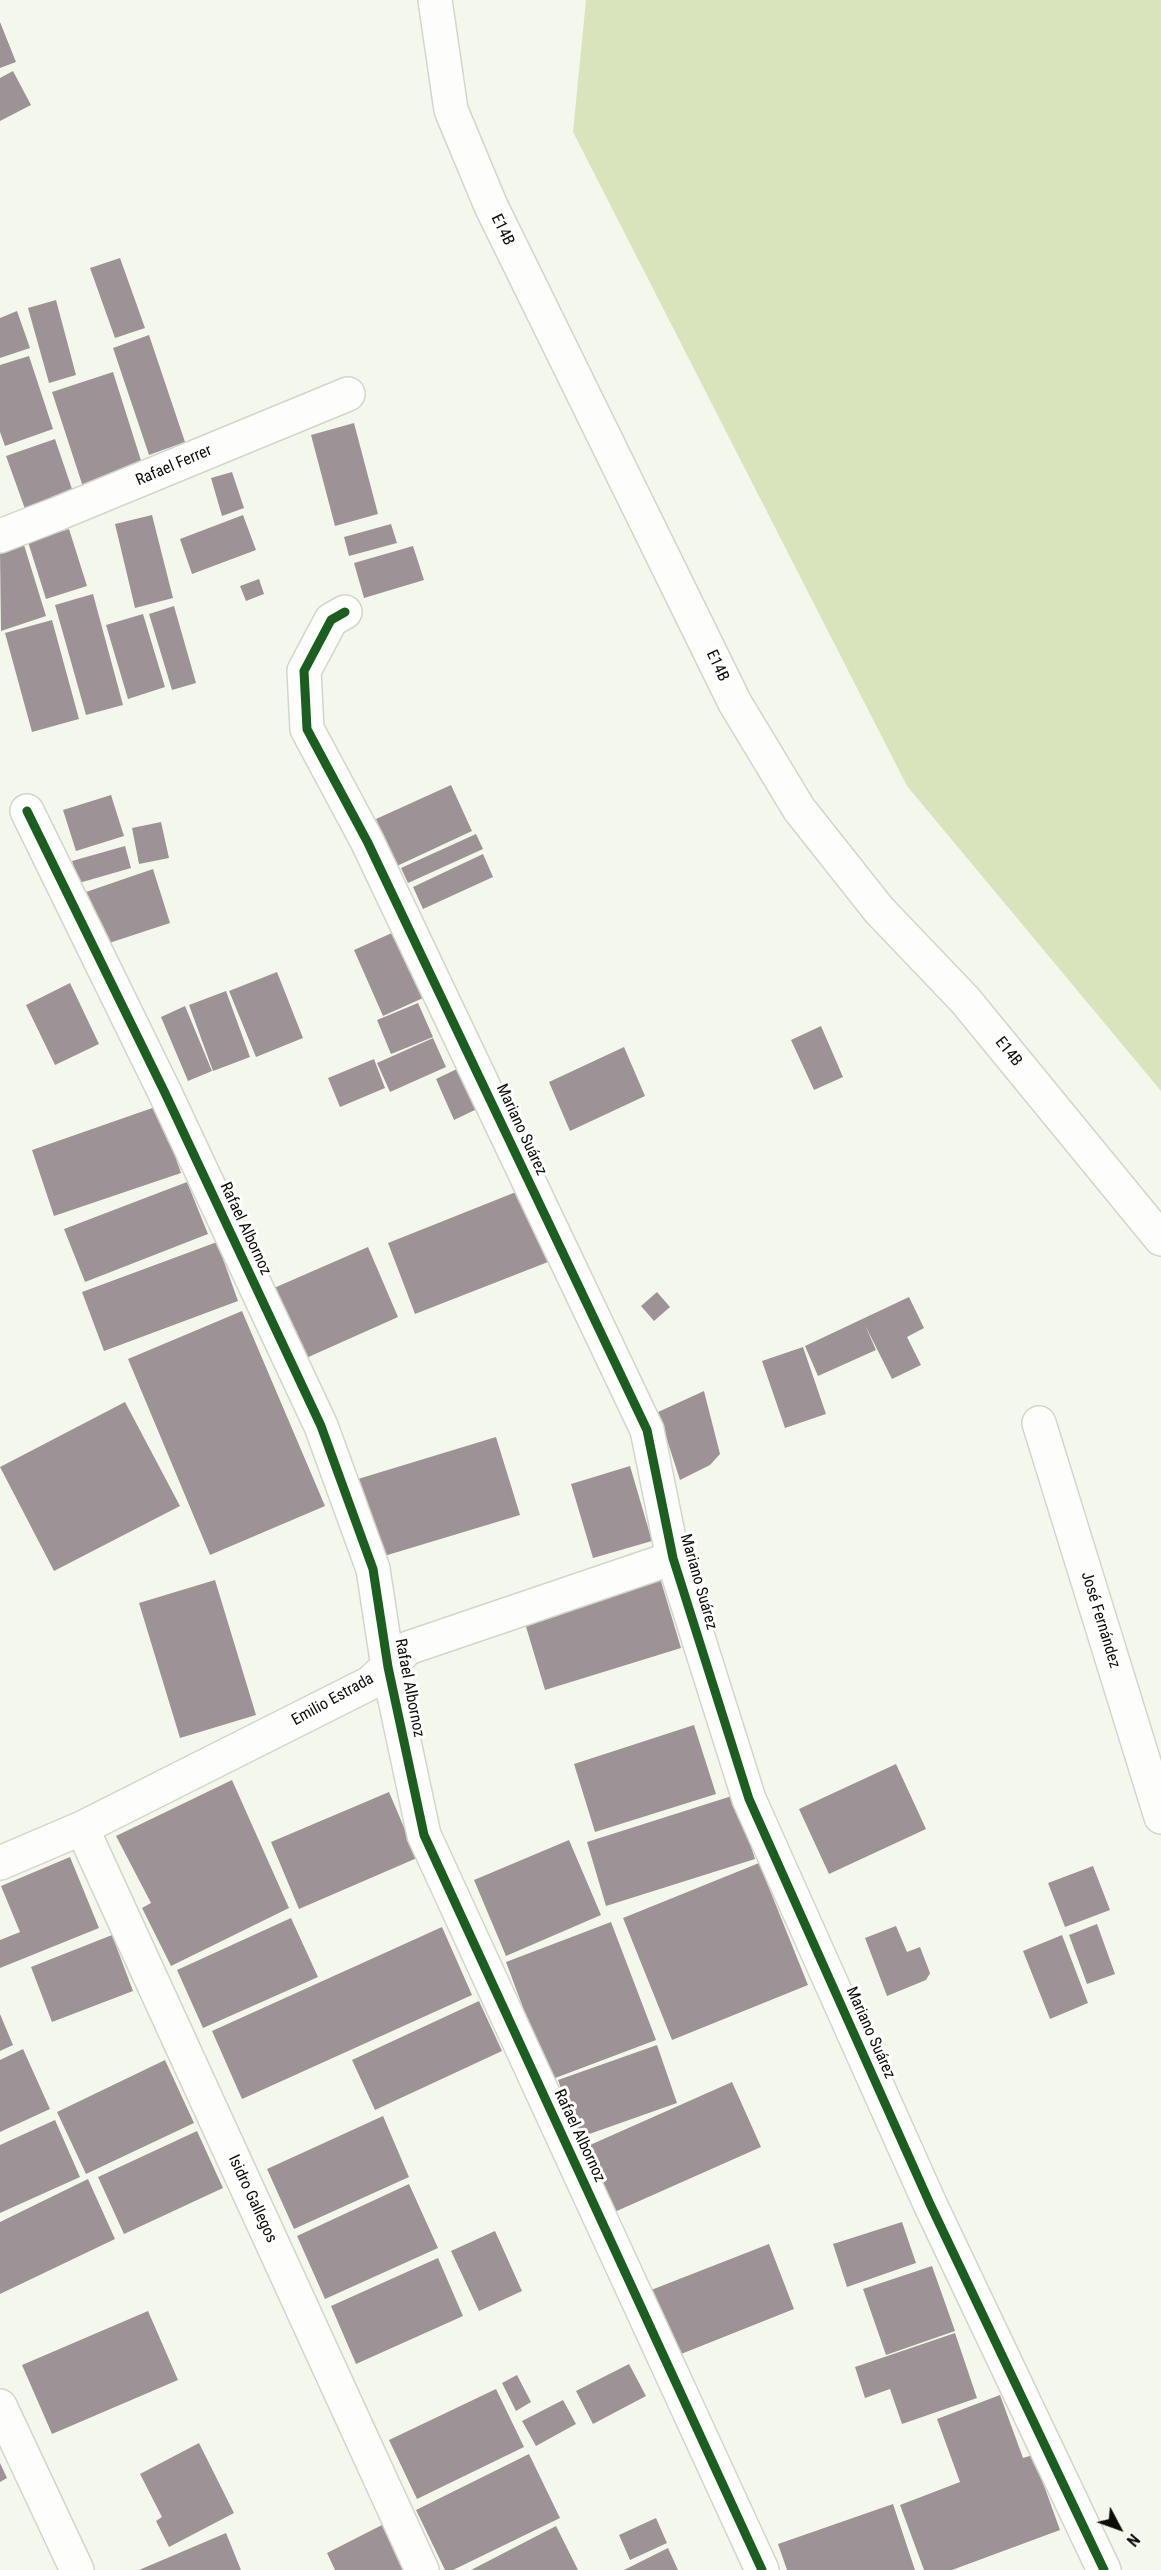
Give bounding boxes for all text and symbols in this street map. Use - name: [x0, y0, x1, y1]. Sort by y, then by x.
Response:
- street label: E14B: [486, 211, 518, 249]
- street label: Rafael Ferrer: [133, 441, 215, 491]
- street label: E14B: [701, 647, 733, 685]
- street label: E14B: [990, 1033, 1026, 1071]
- street label: Mariano Suárez: [492, 1081, 550, 1179]
- street label: Rafael Albornoz: [215, 1180, 275, 1278]
- street label: Mariano Suárez: [675, 1532, 721, 1632]
- street label: José Fernández: [1076, 1569, 1124, 1671]
- street label: Rafael Albornoz: [390, 1637, 428, 1739]
- street label: Emilio Estrada: [289, 1670, 377, 1730]
- street label: Mariano Suárez: [841, 1984, 899, 2082]
- street label: Rafael Albornoz: [549, 2087, 609, 2185]
- street label: Isidro Gallegos: [223, 2152, 281, 2246]
- north arrow: [1089, 2498, 1149, 2558]
- text: N: [1123, 2530, 1143, 2550]

